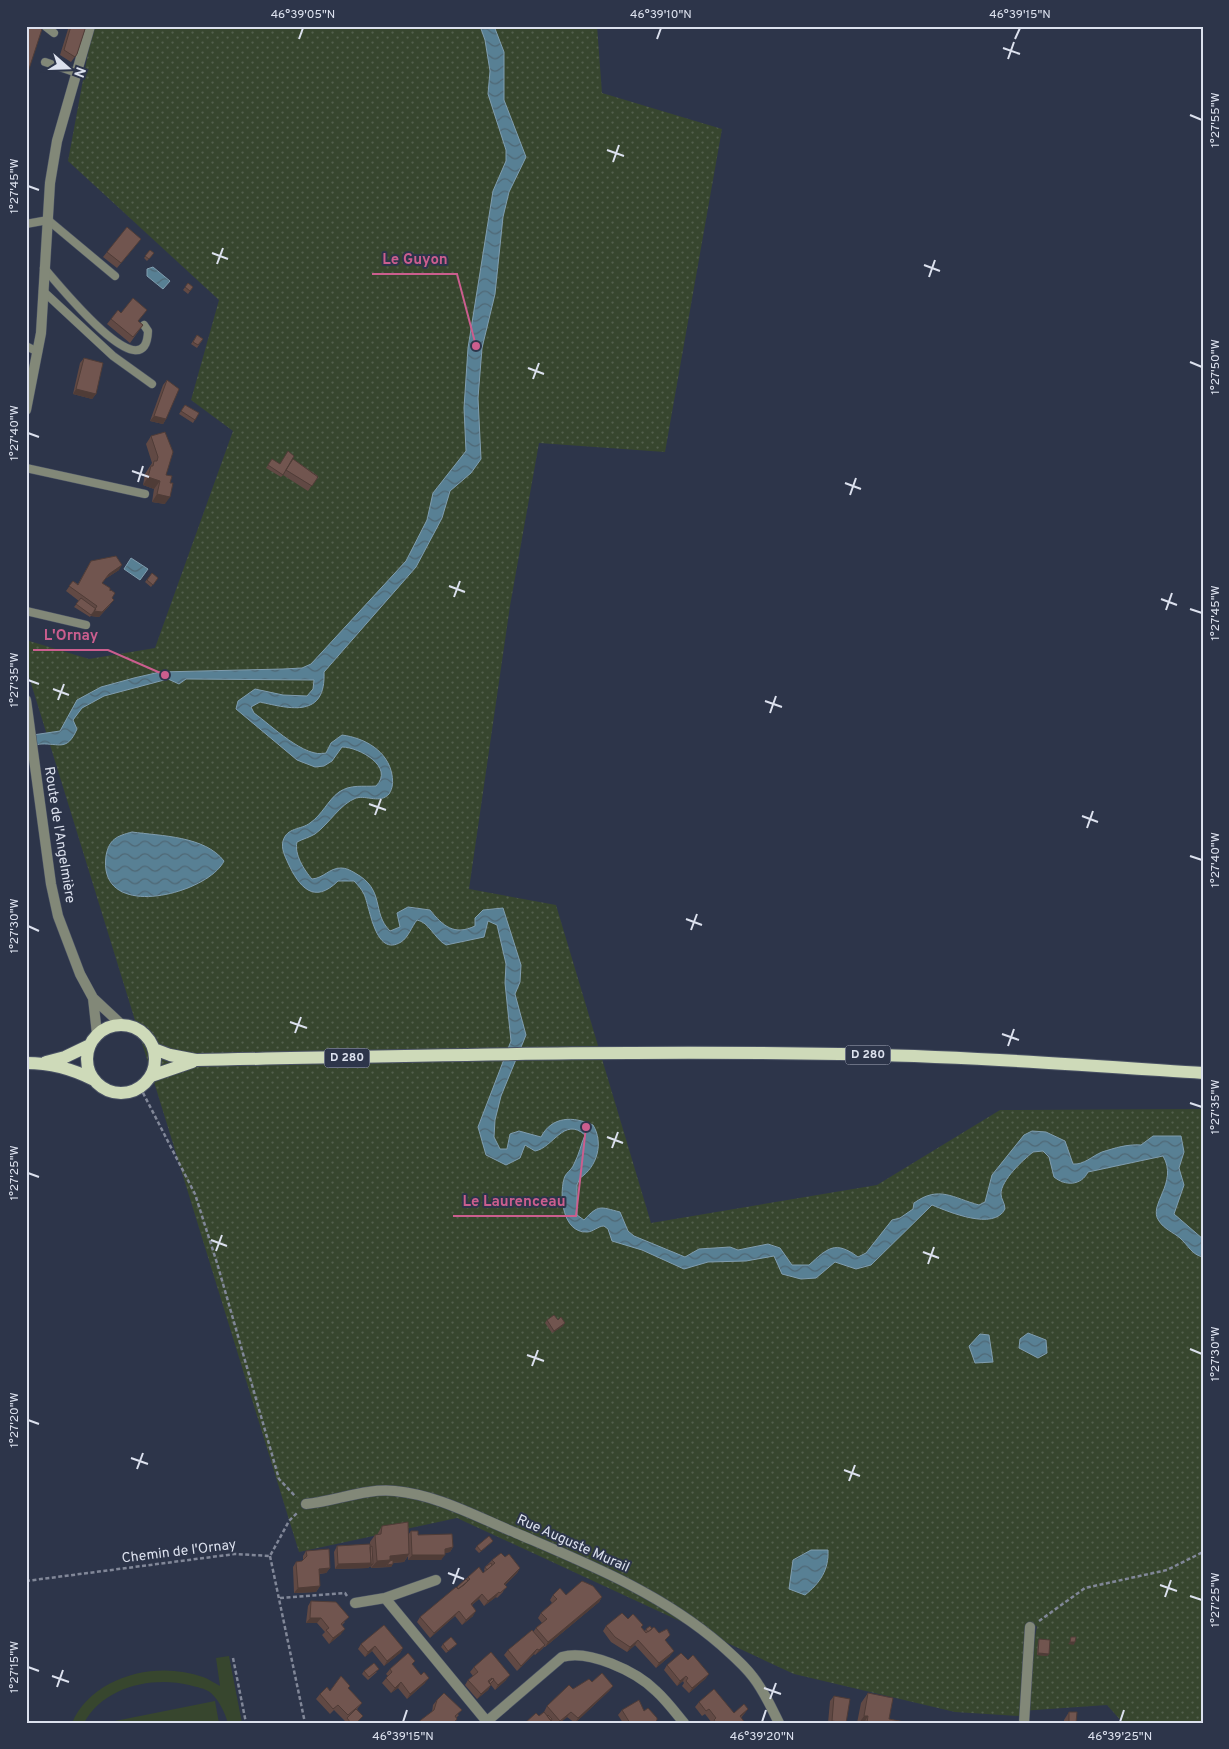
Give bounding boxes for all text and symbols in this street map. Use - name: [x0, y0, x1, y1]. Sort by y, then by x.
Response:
- text: 46°39'05"N: [271, 7, 335, 23]
- text: 46°39'10"N: [630, 7, 692, 23]
- text: 46°39'15"N: [989, 7, 1051, 23]
- north arrow: [42, 42, 92, 92]
- text: N: [69, 64, 89, 80]
- text: 1°27'55"W: [1208, 92, 1224, 148]
- text: 1°27'45"W: [7, 158, 23, 214]
- callout: Le Guyon: [372, 244, 457, 274]
- text: Le Guyon: [382, 251, 448, 270]
- text: 1°27'50"W: [1208, 339, 1224, 395]
- text: 1°27'40"W: [7, 405, 23, 461]
- text: 1°27'45"W: [1208, 585, 1224, 641]
- callout: L'Ornay: [33, 620, 108, 650]
- text: L'Ornay: [44, 627, 99, 646]
- text: 1°27'35"W: [7, 652, 23, 708]
- street label: Route de l'Angelmière: [40, 765, 78, 905]
- text: 1°27'40"W: [1208, 832, 1224, 888]
- text: 1°27'30"W: [7, 898, 23, 954]
- road number: D 280: [846, 1046, 890, 1064]
- road number: D 280: [324, 1048, 370, 1068]
- text: 1°27'35"W: [1208, 1079, 1224, 1135]
- text: 1°27'25"W: [7, 1145, 23, 1201]
- callout: Le Laurenceau: [453, 1186, 576, 1216]
- text: Le Laurenceau: [462, 1193, 566, 1212]
- text: 1°27'30"W: [1208, 1326, 1224, 1382]
- text: 1°27'20"W: [7, 1392, 23, 1448]
- street label: Rue Auguste Murail: [514, 1512, 632, 1576]
- street label: Chemin de l'Ornay: [121, 1537, 237, 1567]
- text: 1°27'25"W: [1208, 1572, 1224, 1628]
- text: 1°27'15"W: [7, 1641, 23, 1693]
- text: 46°39'15"N: [372, 1729, 434, 1745]
- text: 46°39'20"N: [730, 1729, 794, 1745]
- text: 46°39'25"N: [1088, 1729, 1152, 1745]

